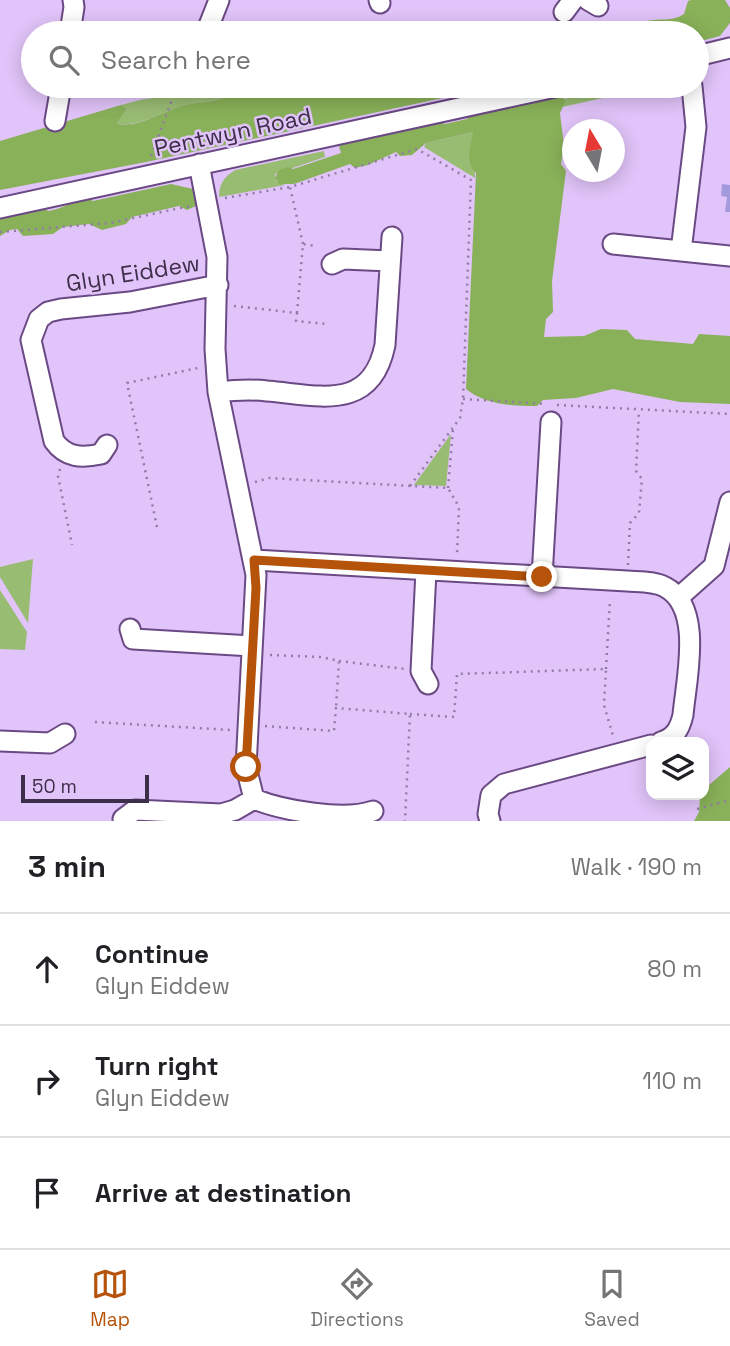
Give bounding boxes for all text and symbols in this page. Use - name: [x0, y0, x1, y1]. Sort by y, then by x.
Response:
- search box: [21, 21, 709, 98]
- icon: search: [45, 41, 83, 79]
- text: Search here: [101, 43, 251, 77]
- street label: Pentwyn Road: [151, 101, 315, 163]
- north arrow: [562, 119, 625, 182]
- street label: Glyn Eiddew: [64, 248, 202, 298]
- route end: [526, 561, 557, 592]
- map controls: [646, 737, 709, 800]
- button: layers: [646, 737, 709, 800]
- route start: [230, 751, 261, 782]
- scale bar: [21, 772, 149, 804]
- text: 50 m: [32, 774, 77, 799]
- text: 3 min: [28, 847, 106, 886]
- text: Walk · 190 m: [571, 852, 702, 882]
- text: Continue: [95, 937, 209, 971]
- icon: ahead: [28, 950, 66, 988]
- text: 80 m: [647, 954, 702, 984]
- text: Glyn Eiddew: [95, 971, 230, 1001]
- text: Turn right: [95, 1049, 219, 1083]
- icon: right: [28, 1062, 66, 1100]
- text: 110 m: [642, 1066, 702, 1096]
- text: Glyn Eiddew: [95, 1083, 230, 1113]
- icon: arrive: [28, 1174, 66, 1212]
- text: Arrive at destination: [95, 1176, 352, 1210]
- tab: Map: [90, 1265, 130, 1332]
- tab: Directions: [311, 1265, 404, 1332]
- tab: Saved: [584, 1265, 640, 1332]

